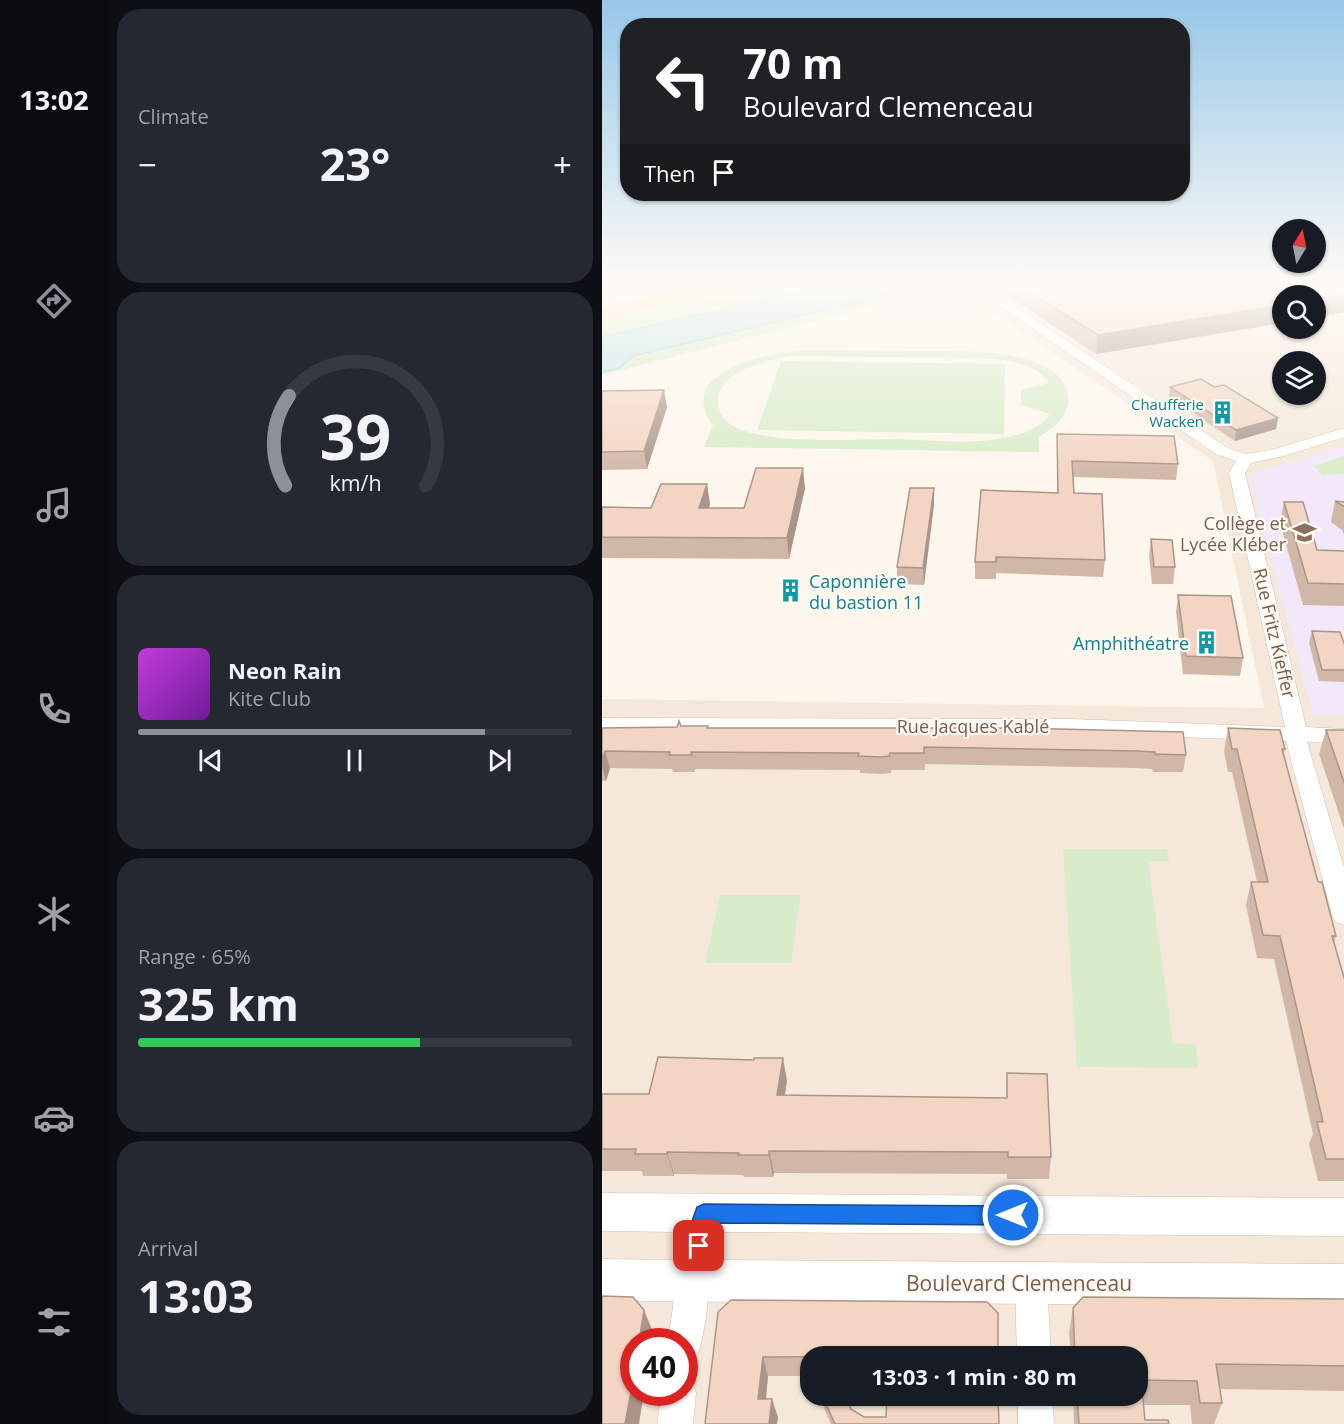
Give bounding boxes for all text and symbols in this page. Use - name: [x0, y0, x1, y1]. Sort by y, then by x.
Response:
- text: 70 m: [743, 34, 843, 91]
- icon: left: [644, 42, 722, 120]
- text: 13:02: [19, 81, 89, 118]
- text: Boulevard Clemenceau: [743, 88, 1034, 125]
- text: Climate: [138, 103, 209, 130]
- text: 23°: [320, 133, 390, 194]
- text: −: [138, 142, 157, 187]
- text: +: [553, 142, 572, 187]
- icon: arrive: [707, 156, 740, 189]
- text: Then: [644, 158, 695, 188]
- north arrow: [1272, 219, 1326, 273]
- map controls: [1272, 219, 1326, 405]
- icon: directions: [33, 280, 75, 322]
- button: search: [1272, 285, 1326, 339]
- button: layers: [1272, 351, 1326, 405]
- text: 39: [319, 393, 391, 478]
- place label: Chaufferie Wacken: [1131, 394, 1204, 431]
- building icon: Chaufferie Wacken: [1209, 400, 1235, 426]
- text: km/h: [329, 468, 381, 497]
- icon: music: [33, 484, 75, 526]
- place label: Collège et Lycée Kléber: [1180, 511, 1287, 556]
- school or university icon: Collège et Lycée Kléber: [1291, 520, 1317, 546]
- street label: Rue Fritz Kieffer: [1248, 566, 1302, 701]
- place label: Caponnière du bastion 11: [809, 569, 923, 614]
- building icon: Caponnière du bastion 11: [778, 578, 804, 604]
- building icon: Amphithéatre: [1194, 630, 1220, 656]
- place label: Amphithéatre: [1073, 631, 1189, 655]
- text: Neon Rain: [228, 655, 342, 685]
- text: Kite Club: [228, 685, 311, 712]
- icon: phone: [33, 688, 75, 730]
- street label: Rue Jacques Kablé: [897, 714, 1049, 738]
- icon: previous: [194, 744, 227, 777]
- icon: pause: [338, 744, 371, 777]
- icon: next: [483, 744, 516, 777]
- icon: climate: [33, 893, 75, 935]
- text: Range · 65%: [138, 943, 251, 970]
- text: 325 km: [138, 973, 299, 1034]
- icon: car: [33, 1097, 75, 1139]
- position arrow: [981, 1183, 1045, 1247]
- pin: [673, 1220, 724, 1271]
- icon: arrive: [682, 1229, 715, 1262]
- text: Arrival: [138, 1235, 198, 1262]
- text: 13:03: [138, 1265, 254, 1326]
- street label: Boulevard Clemenceau: [906, 1269, 1132, 1297]
- icon: filters: [33, 1301, 75, 1343]
- speed limit sign: 40: [620, 1328, 698, 1406]
- text: 13:03 · 1 min · 80 m: [871, 1361, 1077, 1391]

